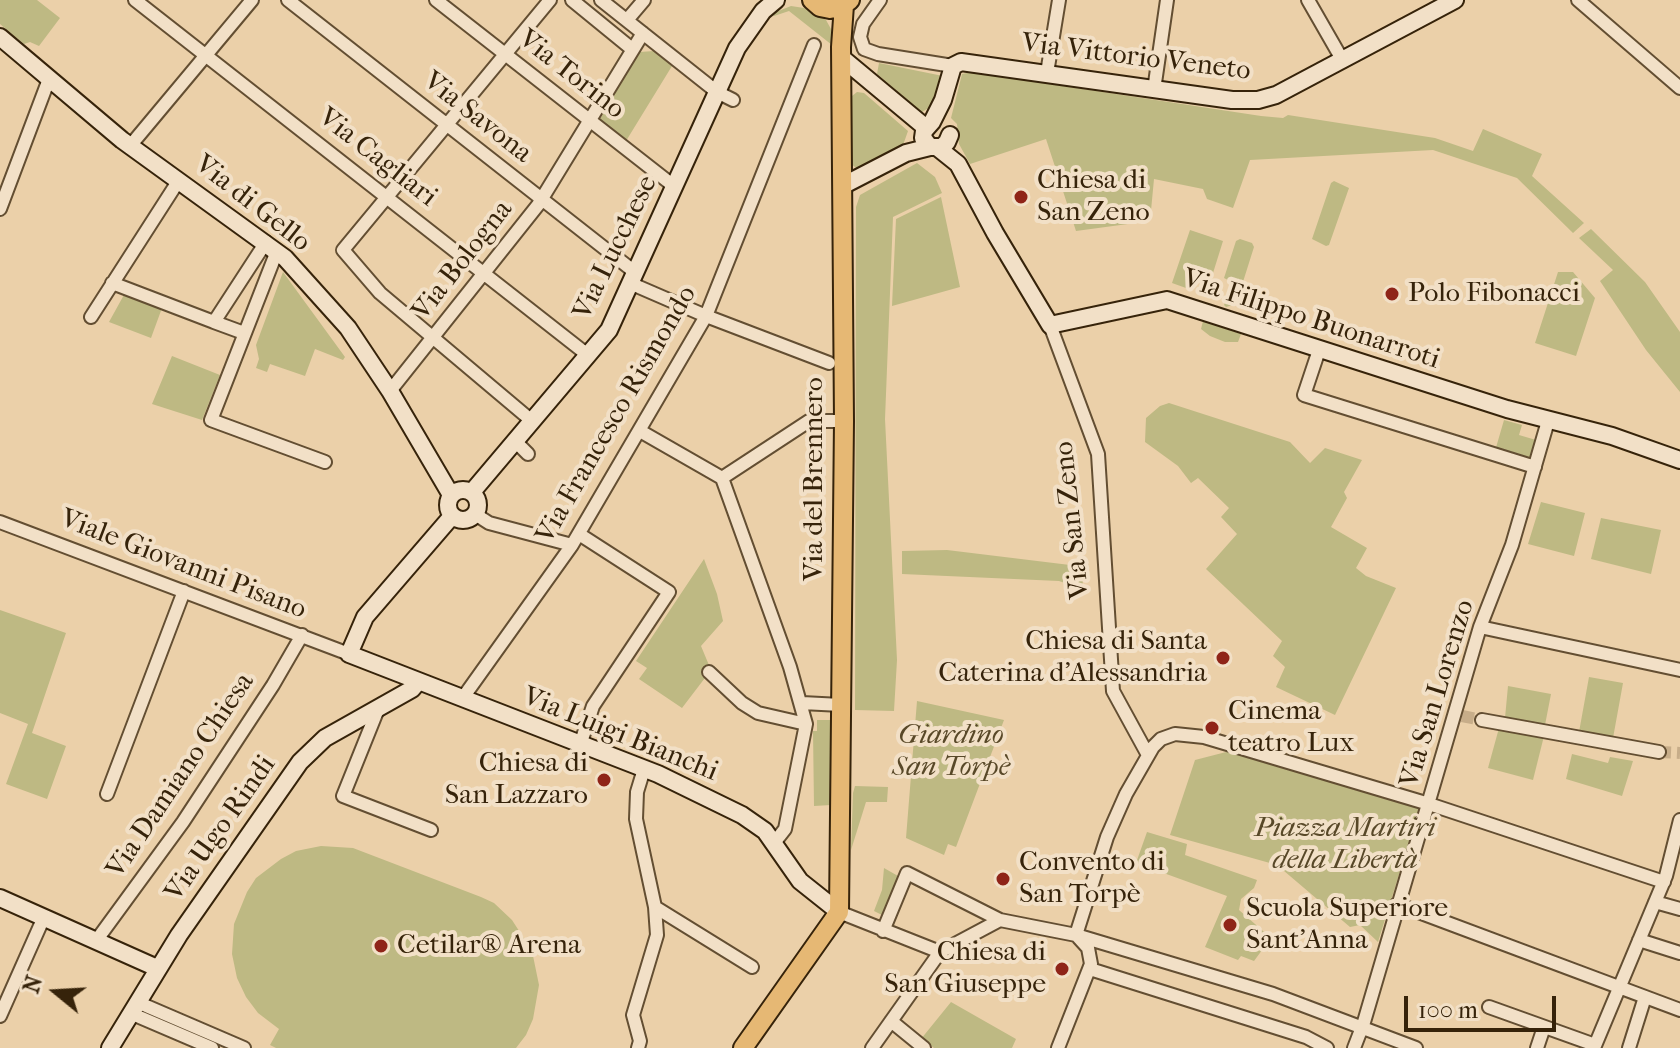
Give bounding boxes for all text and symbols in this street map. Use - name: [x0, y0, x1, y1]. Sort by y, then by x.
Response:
- street label: Via Torino: [511, 23, 631, 127]
- street label: Via Vittorio Veneto: [1020, 27, 1252, 89]
- street label: Via Savona: [416, 65, 538, 171]
- street label: Via Cagliari: [311, 101, 443, 215]
- street label: Via di Gello: [187, 148, 317, 260]
- place label: Chiesa di San Zeno: [1037, 164, 1150, 230]
- street label: Via Lucchese: [567, 170, 665, 326]
- marker: Chiesa di San Zeno: [1012, 188, 1030, 206]
- street label: Via Bologna: [406, 194, 520, 328]
- street label: Via Filippo Buonarroti: [1178, 263, 1444, 377]
- place label: Polo Fibonacci: [1408, 277, 1580, 311]
- street label: Via Francesco Rismondo: [529, 280, 705, 550]
- marker: Polo Fibonacci: [1383, 285, 1401, 303]
- street label: Via del Brennero: [798, 377, 832, 581]
- street label: Via San Zeno: [1048, 440, 1098, 600]
- street label: Viale Giovanni Pisano: [55, 503, 311, 627]
- street label: Via San Lorenzo: [1393, 596, 1483, 792]
- place label: Chiesa di Santa Caterina d'Alessandria: [938, 625, 1207, 691]
- marker: Chiesa di Santa Caterina d'Alessandria: [1214, 649, 1232, 667]
- street label: Via Damiano Chiesa: [100, 667, 262, 885]
- street label: Via Luigi Bianchi: [518, 681, 722, 789]
- place label: Cinema teatro Lux: [1228, 695, 1354, 761]
- park label: Giardino San Torpè: [892, 719, 1010, 785]
- marker: Cinema teatro Lux: [1203, 719, 1221, 737]
- place label: Chiesa di San Lazzaro: [445, 747, 588, 813]
- street label: Via Ugo Rindi: [158, 750, 284, 908]
- marker: Chiesa di San Lazzaro: [595, 771, 613, 789]
- park label: Piazza Martiri della Libertà: [1254, 812, 1436, 878]
- place label: Convento di San Torpè: [1019, 846, 1165, 912]
- marker: Convento di San Torpè: [994, 870, 1012, 888]
- place label: Scuola Superiore Sant'Anna: [1246, 892, 1448, 958]
- marker: Scuola Superiore Sant'Anna: [1221, 916, 1239, 934]
- place label: Cetilar® Arena: [397, 929, 581, 963]
- place label: Chiesa di San Giuseppe: [884, 936, 1046, 1002]
- marker: Cetilar® Arena: [372, 937, 390, 955]
- north arrow: [16, 952, 96, 1032]
- marker: Chiesa di San Giuseppe: [1053, 960, 1071, 978]
- text: N: [18, 973, 48, 997]
- scale bar: [1408, 980, 1560, 1030]
- text: 100 m: [1418, 996, 1478, 1024]

